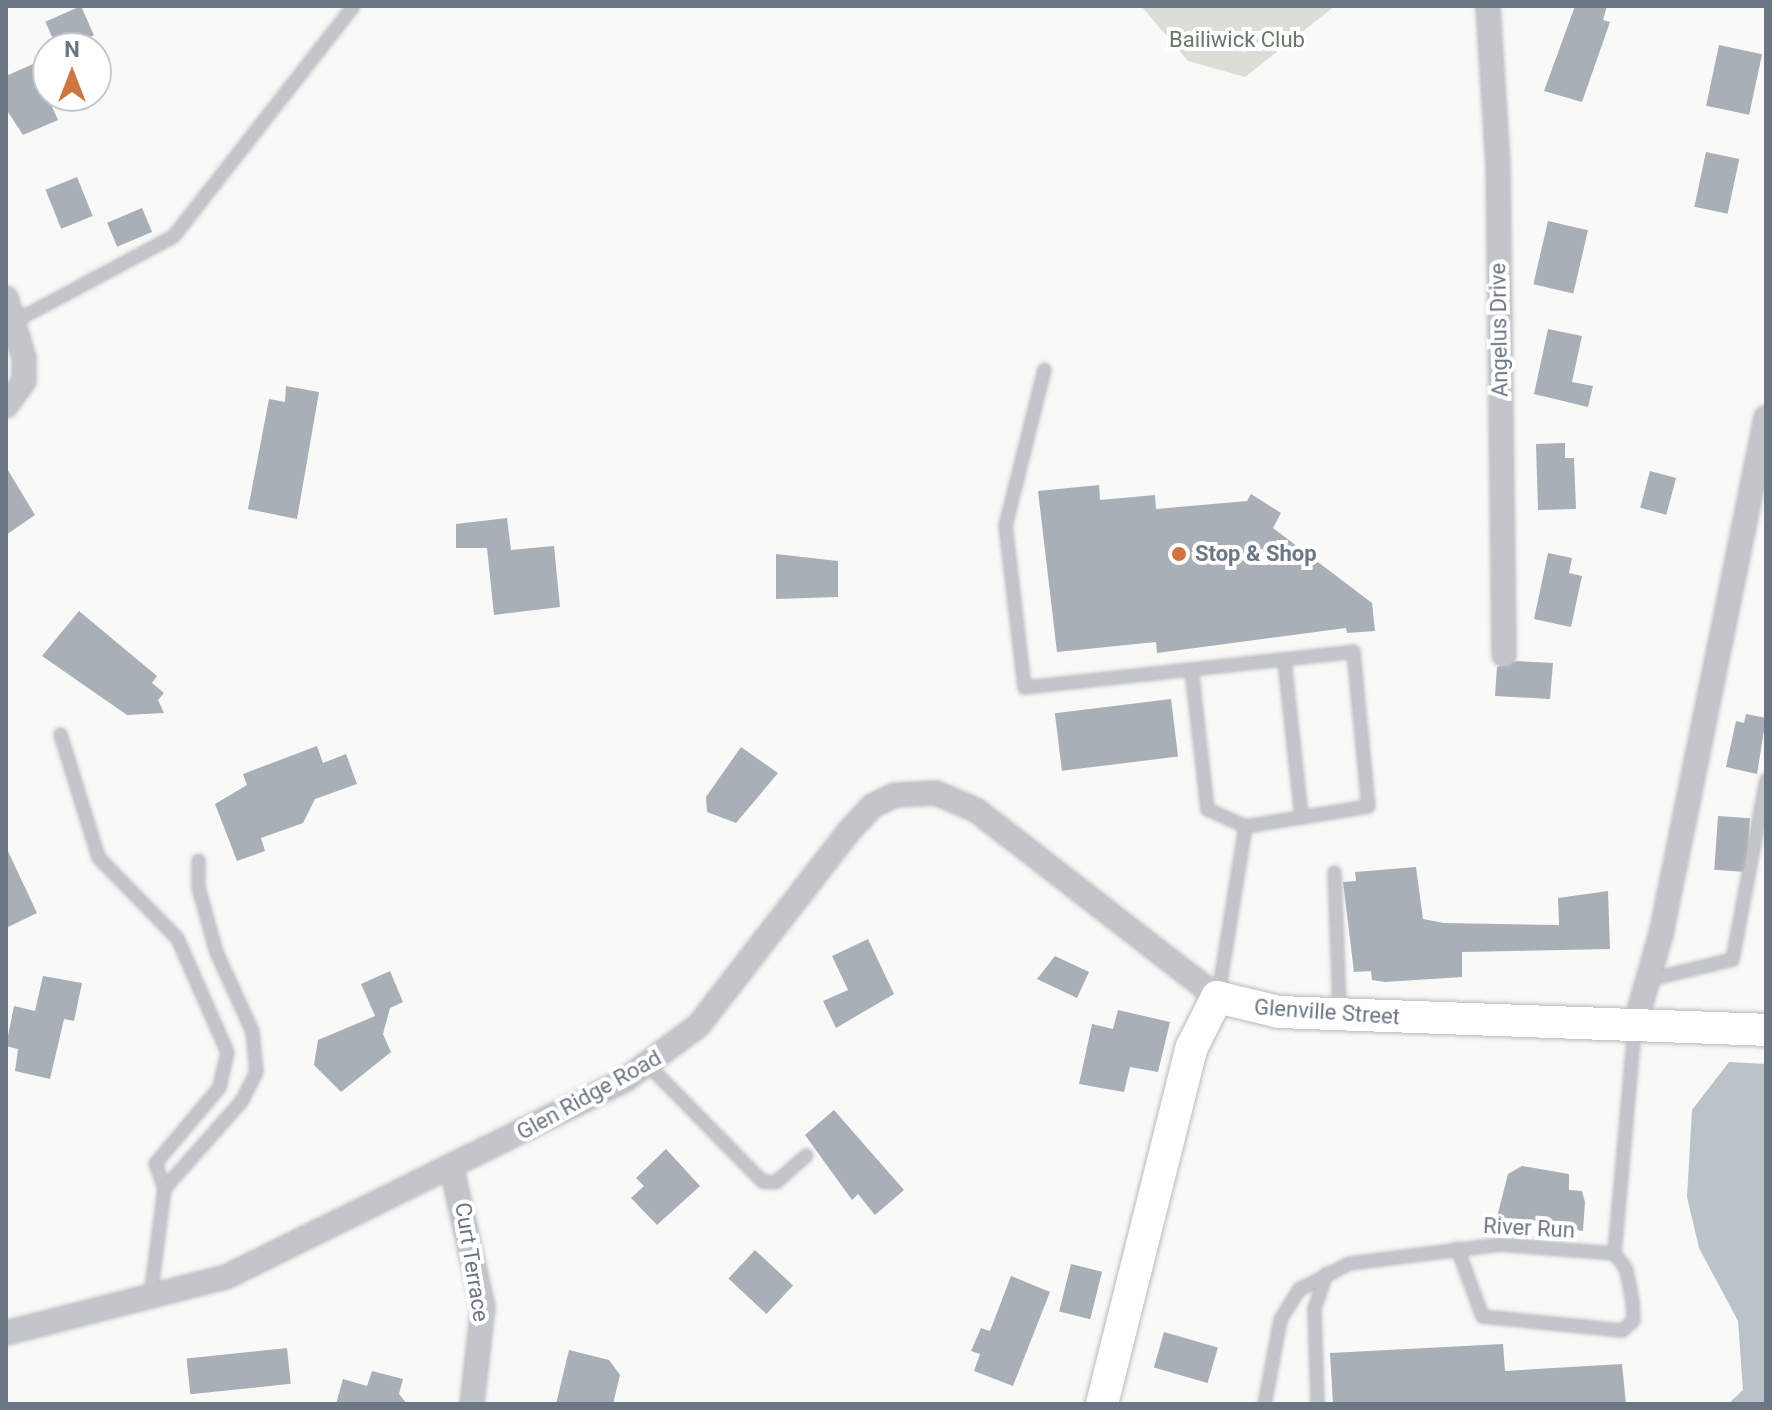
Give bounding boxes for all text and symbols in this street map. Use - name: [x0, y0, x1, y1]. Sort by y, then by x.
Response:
- park label: Bailiwick Club: [1169, 27, 1305, 53]
- north arrow: [32, 32, 112, 112]
- text: N: [64, 37, 80, 62]
- street label: Angelus Drive: [1485, 263, 1513, 397]
- place label: Stop & Shop: [1195, 541, 1317, 567]
- marker: Stop & Shop: [1170, 545, 1188, 563]
- street label: Glenville Street: [1253, 994, 1401, 1030]
- street label: Glen Ridge Road: [512, 1044, 666, 1146]
- street label: Curt Terrace: [450, 1200, 494, 1324]
- street label: River Run: [1482, 1212, 1576, 1244]

